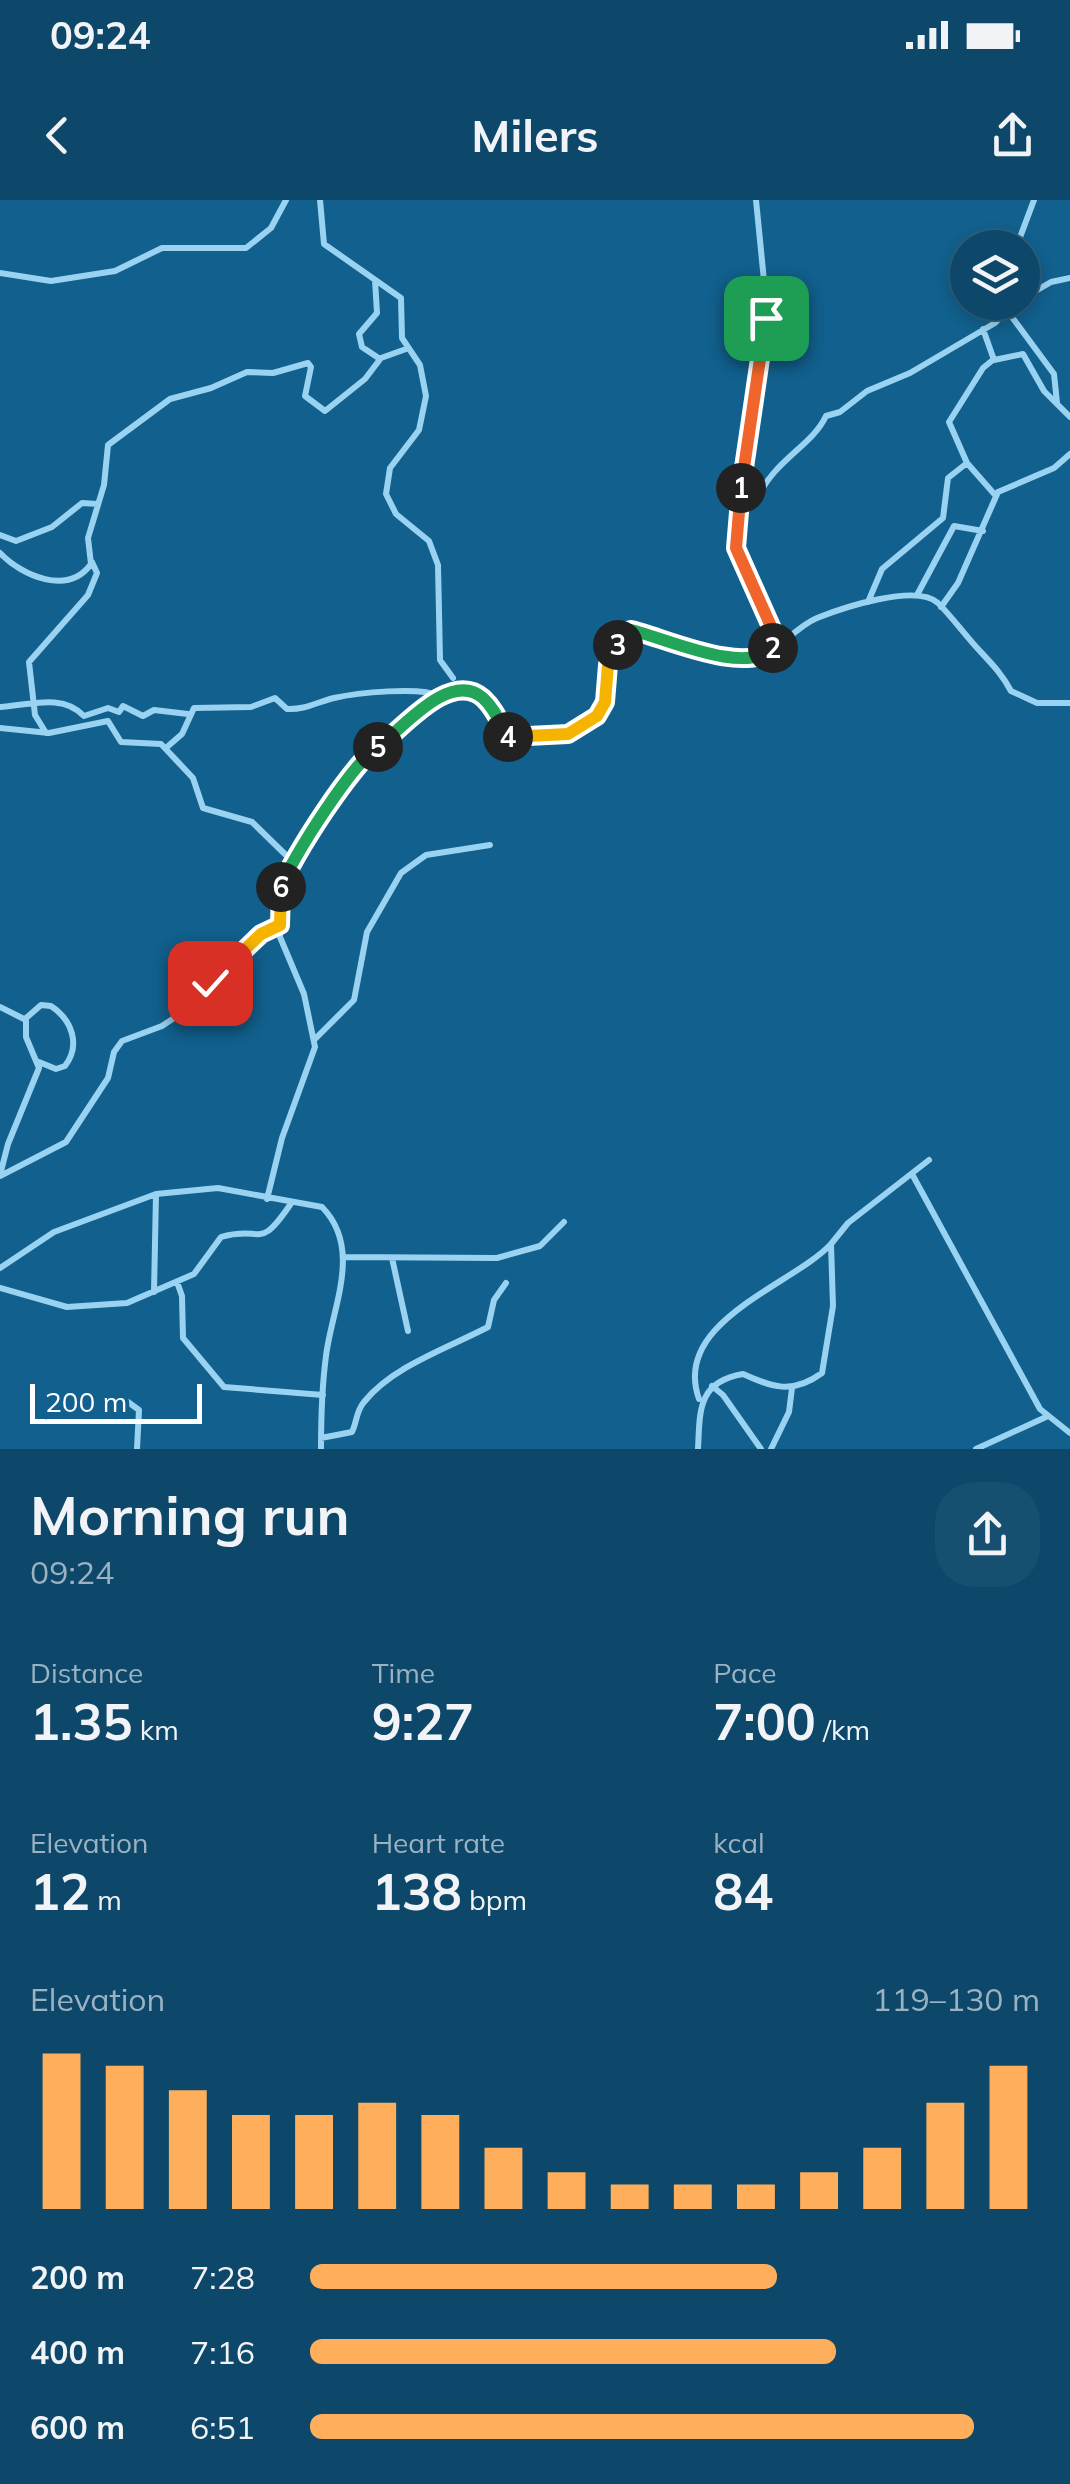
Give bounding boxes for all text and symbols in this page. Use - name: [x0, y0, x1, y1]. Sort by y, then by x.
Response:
- text: 09:24: [50, 11, 151, 59]
- text: Milers: [471, 107, 599, 163]
- icon: back: [30, 108, 85, 163]
- icon: share: [985, 108, 1040, 163]
- map controls: [950, 230, 1040, 320]
- button: layers: [950, 230, 1040, 320]
- pin: [724, 276, 809, 361]
- icon: arrive: [739, 291, 794, 346]
- pin: 1: [716, 463, 766, 513]
- text: 1: [733, 470, 749, 505]
- pin: 3: [593, 620, 643, 670]
- pin: 2: [748, 623, 798, 673]
- text: 3: [610, 627, 626, 662]
- text: 2: [765, 630, 781, 665]
- pin: 4: [483, 712, 533, 762]
- text: 4: [500, 719, 516, 754]
- pin: 5: [353, 722, 403, 772]
- text: 5: [370, 729, 386, 764]
- pin: 6: [256, 862, 306, 912]
- text: 6: [273, 869, 289, 904]
- pin: [168, 941, 253, 1026]
- icon: check: [183, 956, 238, 1011]
- scale bar: [30, 1379, 202, 1424]
- text: 200 m: [45, 1384, 127, 1419]
- text: Morning run: [30, 1480, 350, 1549]
- button: share: [935, 1482, 1040, 1587]
- text: 09:24: [30, 1552, 114, 1592]
- text: Distance: [30, 1655, 143, 1690]
- text: Time: [372, 1655, 435, 1690]
- text: Pace: [713, 1655, 777, 1690]
- text: 1.35: [30, 1690, 132, 1753]
- text: 9:27: [372, 1690, 474, 1753]
- text: 7:00: [713, 1690, 816, 1753]
- text: km: [132, 1712, 179, 1747]
- text: /km: [816, 1712, 870, 1747]
- text: Elevation: [30, 1825, 148, 1860]
- text: Heart rate: [372, 1825, 505, 1860]
- text: kcal: [713, 1825, 765, 1860]
- text: 12: [30, 1860, 90, 1923]
- text: 138: [372, 1860, 462, 1923]
- text: 84: [713, 1860, 773, 1923]
- text: m: [90, 1882, 122, 1917]
- text: bpm: [462, 1882, 527, 1917]
- text: Elevation: [30, 1979, 165, 2019]
- text: 119–130 m: [872, 1979, 1040, 2019]
- text: 200 m: [30, 2257, 125, 2297]
- text: 7:28: [190, 2257, 255, 2297]
- text: 400 m: [30, 2332, 125, 2372]
- text: 7:16: [190, 2332, 255, 2372]
- text: 600 m: [30, 2407, 125, 2447]
- text: 6:51: [190, 2407, 255, 2447]

